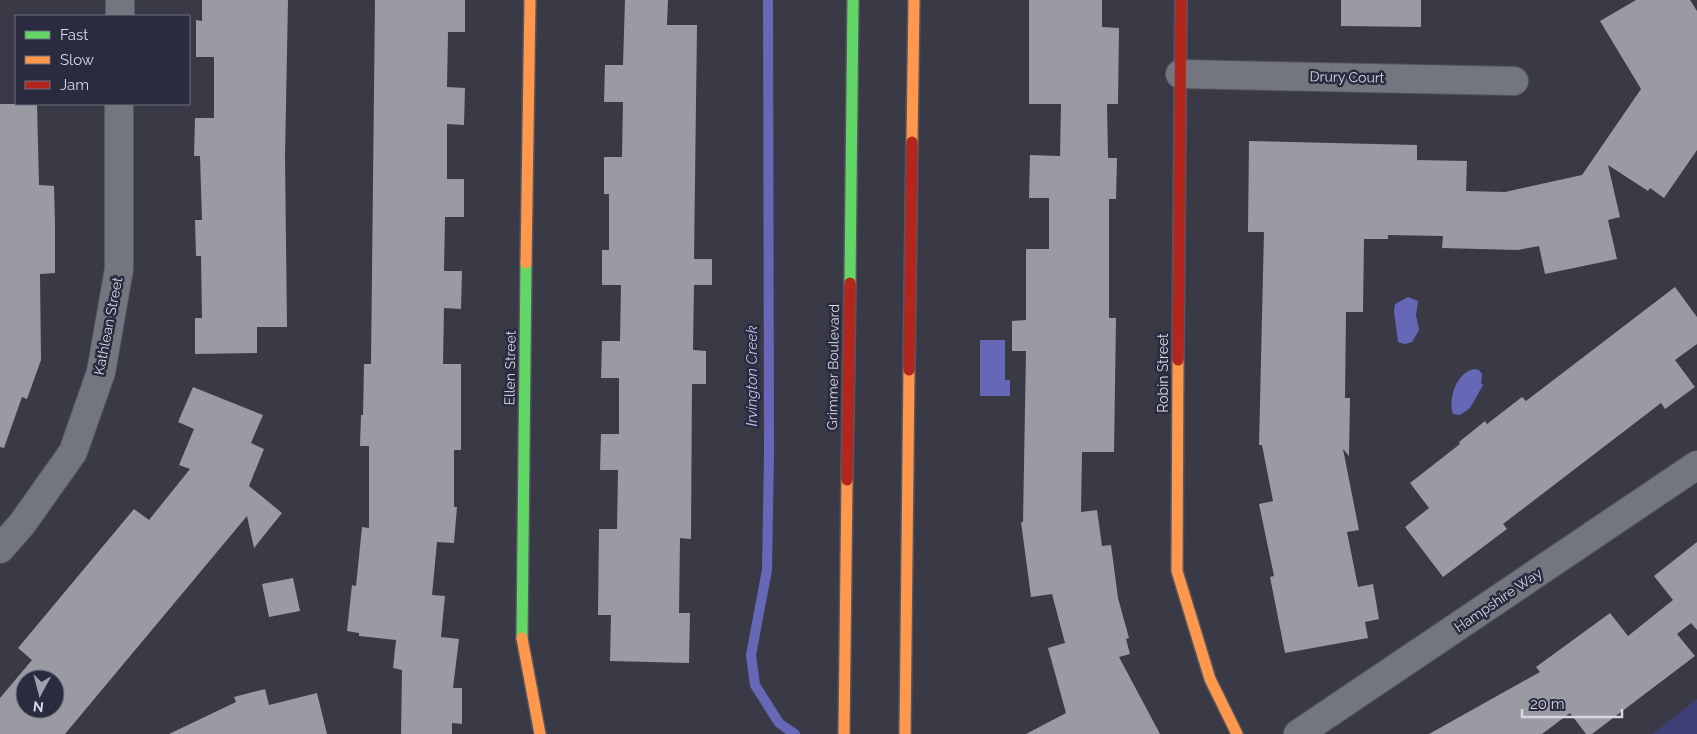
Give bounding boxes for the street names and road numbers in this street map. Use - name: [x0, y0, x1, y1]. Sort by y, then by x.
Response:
- street label: Drury Court: [1309, 68, 1385, 86]
- street label: Kathlean Street: [91, 275, 125, 376]
- street label: Grimmer Boulevard: [824, 304, 842, 430]
- street label: Ellen Street: [501, 330, 519, 406]
- street label: Robin Street: [1155, 333, 1171, 413]
- street label: Hampshire Way: [1451, 565, 1545, 635]

